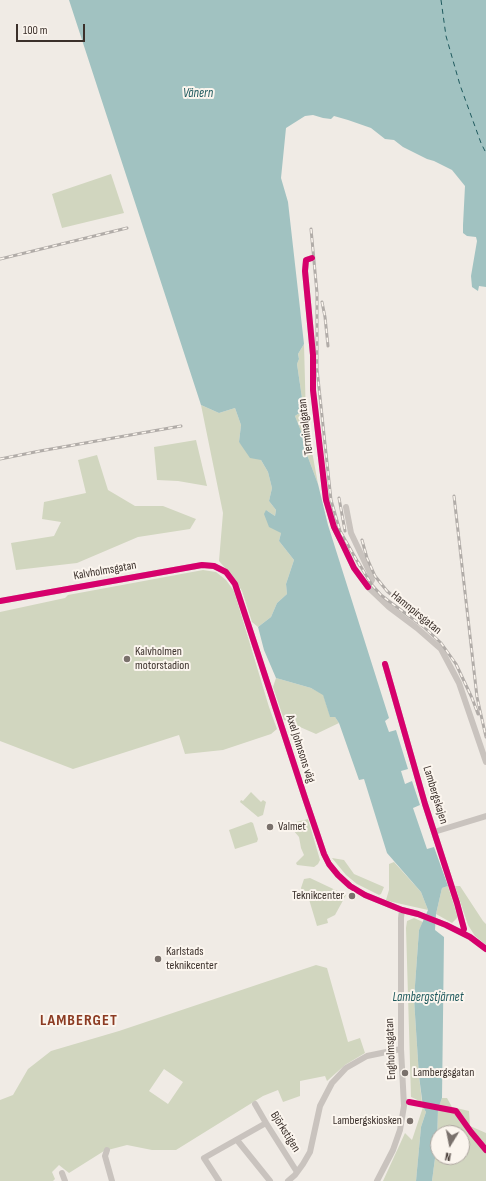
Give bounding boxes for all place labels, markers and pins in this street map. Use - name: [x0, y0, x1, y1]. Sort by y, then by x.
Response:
- place label: Kalvholmen motorstadion: [135, 645, 189, 673]
- marker: Kalvholmen motorstadion: [122, 654, 132, 664]
- place label: Valmet: [278, 820, 306, 834]
- marker: Valmet: [265, 822, 275, 832]
- place label: Teknikcenter: [292, 889, 344, 903]
- marker: Teknikcenter: [347, 891, 357, 901]
- place label: Karlstads teknikcenter: [166, 945, 217, 973]
- marker: Karlstads teknikcenter: [153, 954, 163, 964]
- place label: Lambergsgatan: [413, 1066, 474, 1080]
- marker: Lambergsgatan: [400, 1068, 410, 1078]
- place label: Lambergskiosken: [333, 1114, 402, 1128]
- marker: Lambergskiosken: [405, 1116, 415, 1126]

